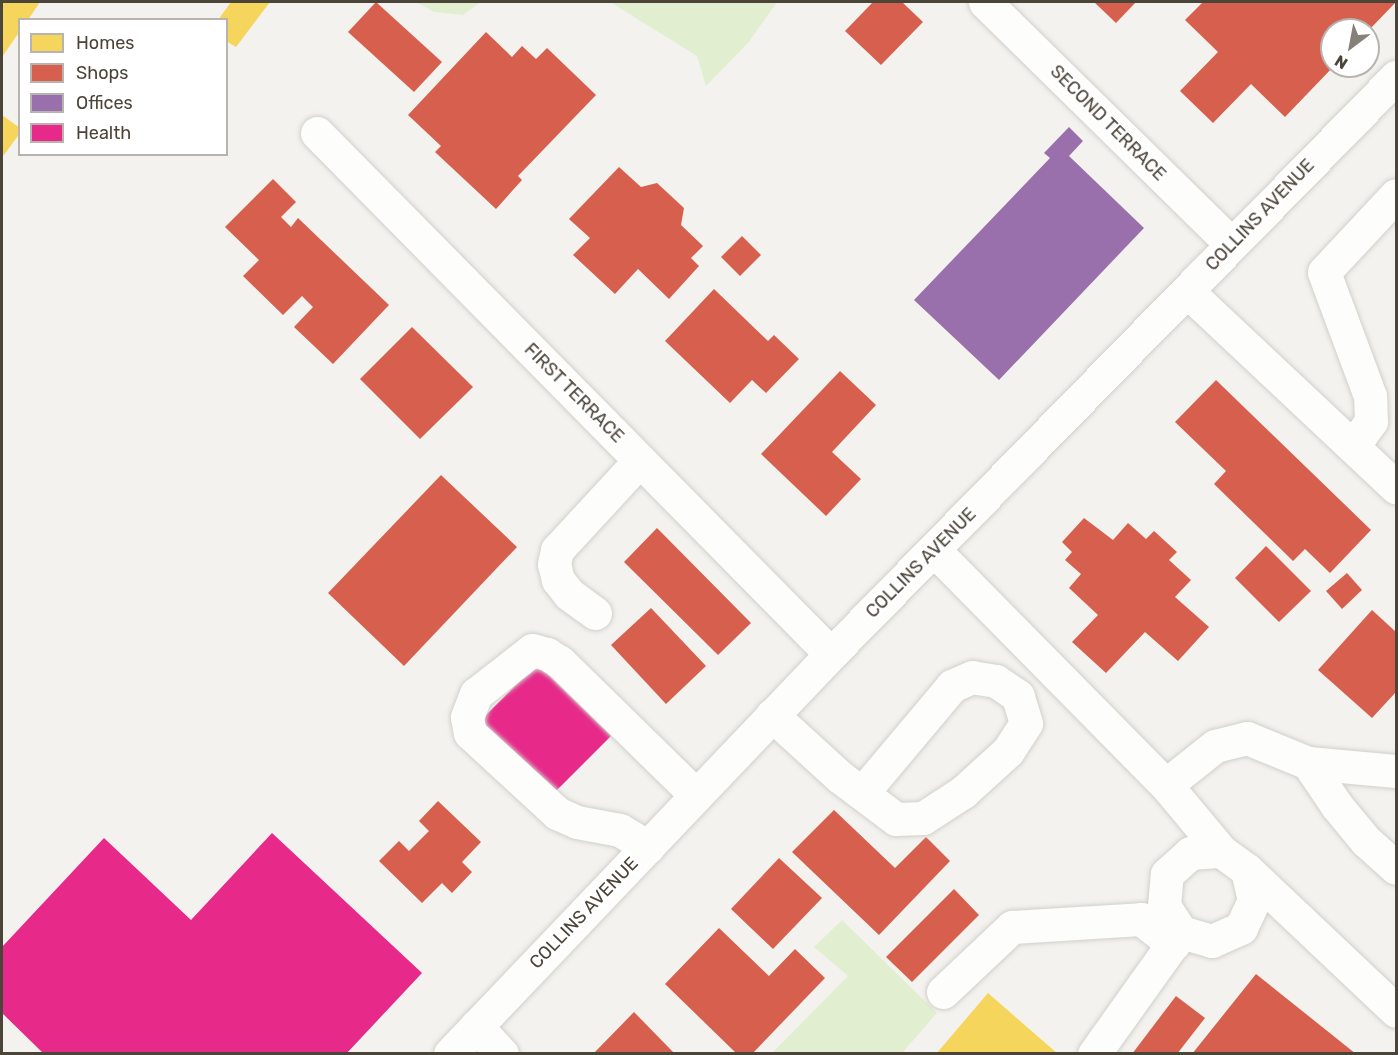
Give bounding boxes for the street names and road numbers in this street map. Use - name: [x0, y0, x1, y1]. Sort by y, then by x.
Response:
- street label: SECOND TERRACE: [1046, 61, 1170, 185]
- street label: COLLINS AVENUE: [1201, 154, 1319, 276]
- street label: FIRST TERRACE: [519, 338, 629, 448]
- street label: COLLINS AVENUE: [861, 503, 981, 623]
- street label: COLLINS AVENUE: [525, 852, 643, 974]

